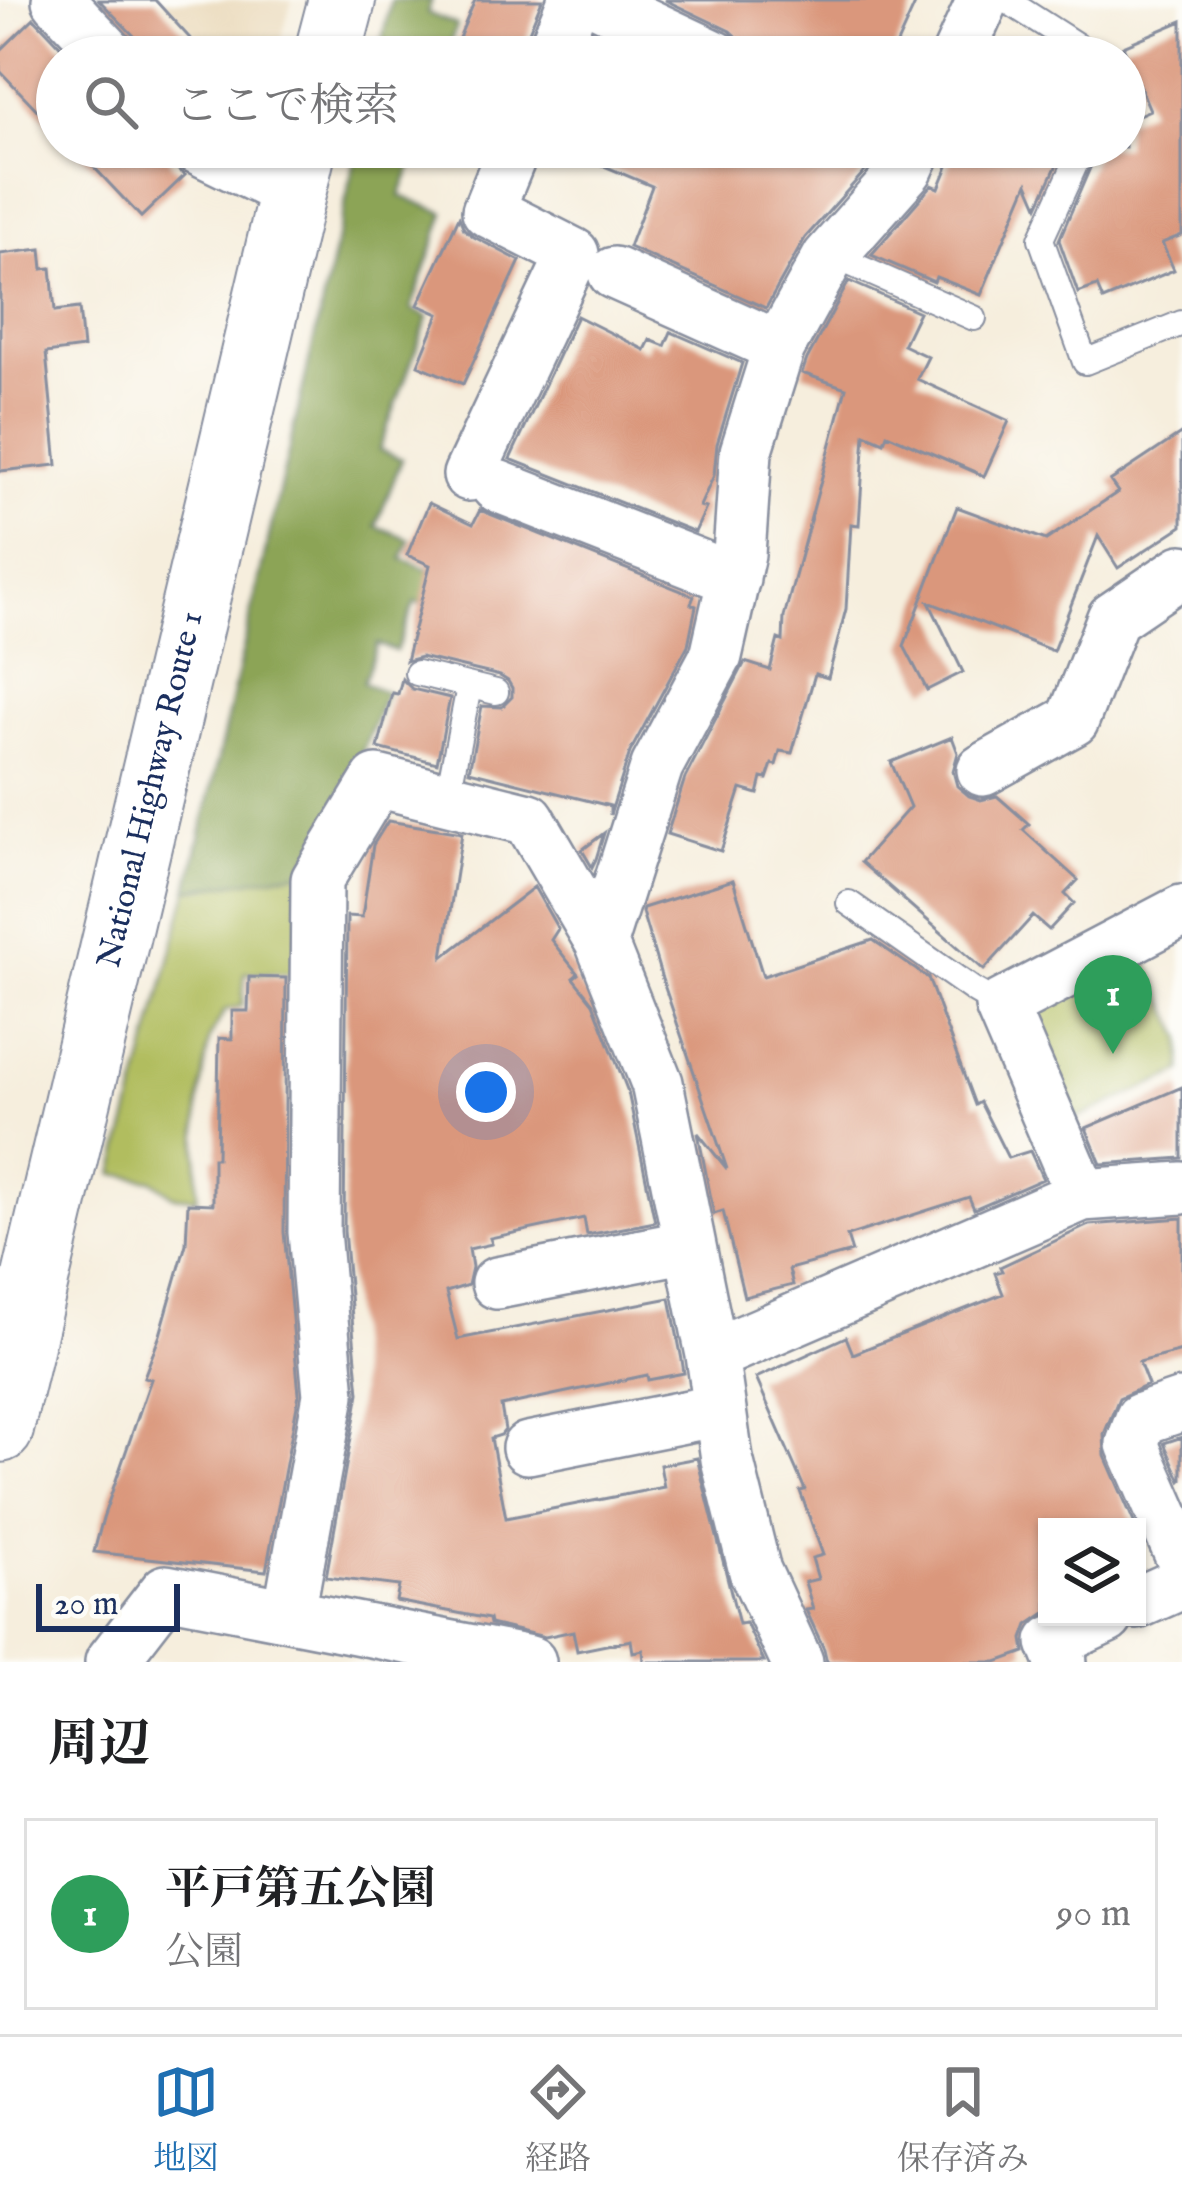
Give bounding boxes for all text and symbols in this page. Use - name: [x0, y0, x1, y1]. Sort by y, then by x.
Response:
- search box: [36, 36, 1146, 168]
- icon: search: [78, 69, 144, 135]
- text: ここで検索: [174, 79, 399, 136]
- street label: National Highway Route 1: [89, 607, 213, 972]
- pin: 1: [1074, 955, 1152, 1054]
- your location: [456, 1062, 516, 1122]
- map controls: [1038, 1518, 1146, 1626]
- button: layers: [1038, 1518, 1146, 1626]
- scale bar: [36, 1578, 180, 1631]
- text: 20 m: [54, 1584, 118, 1626]
- text: 周辺: [48, 1714, 150, 1779]
- text: 平戸第五公園: [165, 1862, 435, 1919]
- text: 1: [83, 1890, 97, 1939]
- text: 90 m: [1056, 1890, 1131, 1939]
- text: 公園: [165, 1929, 243, 1978]
- tab: 地図: [153, 2059, 219, 2181]
- tab: 経路: [525, 2059, 591, 2181]
- tab: 保存済み: [897, 2059, 1029, 2181]

